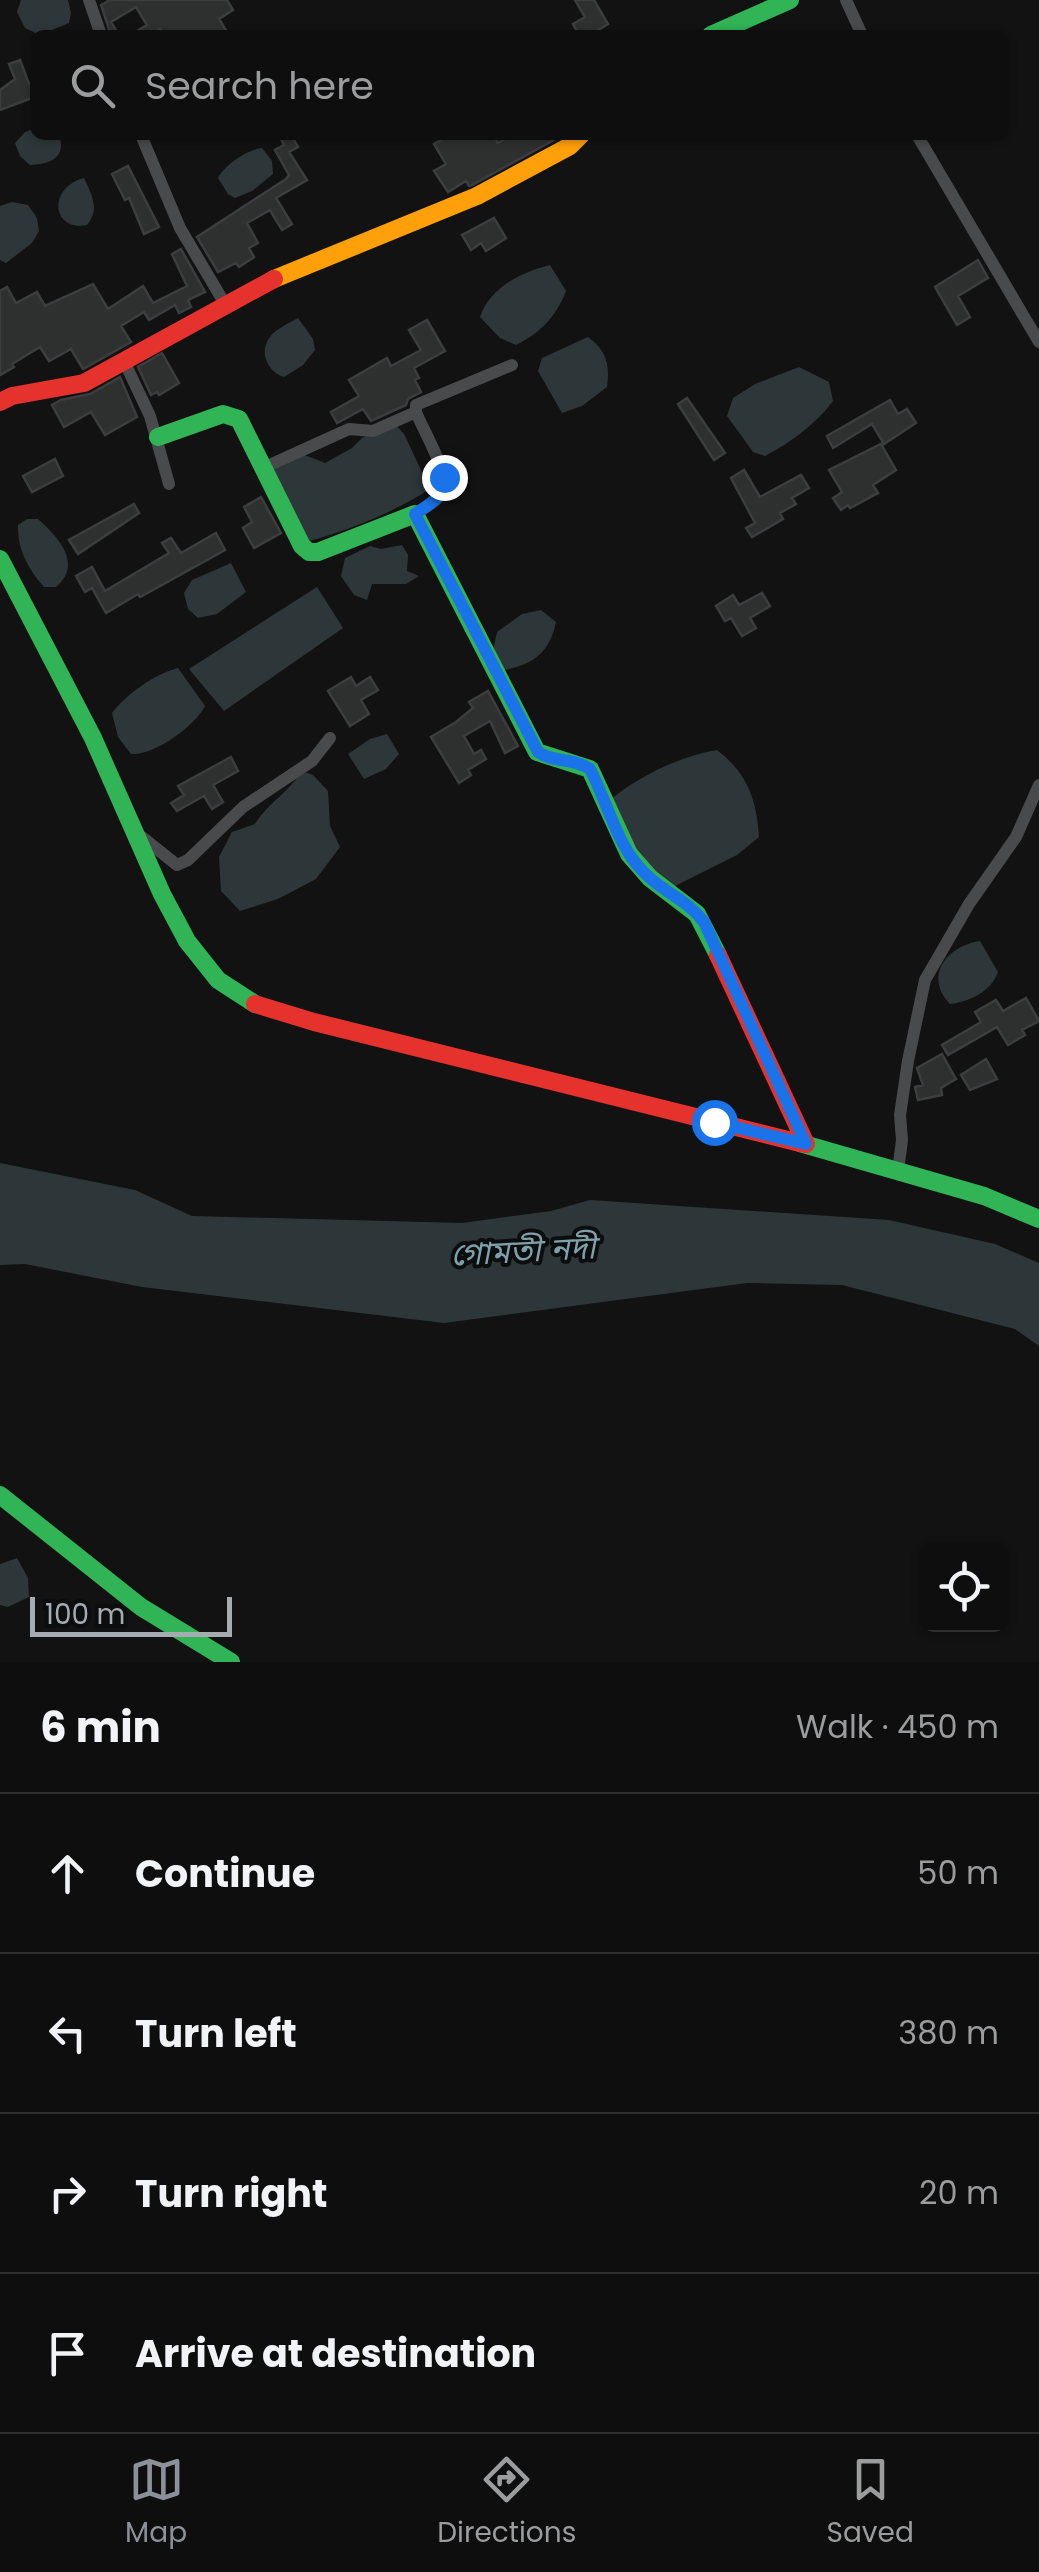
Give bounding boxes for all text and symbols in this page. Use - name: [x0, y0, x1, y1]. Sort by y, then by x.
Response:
- search box: [30, 30, 1009, 140]
- icon: search: [65, 58, 120, 113]
- text: Search here: [145, 59, 374, 112]
- route end: [422, 455, 468, 501]
- route start: [692, 1100, 738, 1146]
- water label: গোমতী নদী: [449, 1224, 602, 1277]
- map controls: [919, 1542, 1009, 1632]
- button: locate: [919, 1542, 1009, 1632]
- scale bar: [30, 1592, 232, 1636]
- text: 100 m: [45, 1595, 125, 1634]
- text: 6 min: [40, 1698, 161, 1757]
- text: Walk · 450 m: [796, 1704, 999, 1749]
- icon: ahead: [40, 1846, 95, 1901]
- text: Continue: [135, 1847, 315, 1900]
- text: 50 m: [917, 1850, 999, 1895]
- icon: left: [40, 2006, 95, 2061]
- text: Turn left: [135, 2007, 297, 2060]
- text: 380 m: [898, 2010, 999, 2055]
- icon: right: [40, 2166, 95, 2221]
- text: Turn right: [135, 2167, 327, 2220]
- text: 20 m: [919, 2170, 999, 2215]
- icon: arrive: [40, 2326, 95, 2381]
- text: Arrive at destination: [135, 2327, 536, 2380]
- tab: Map: [125, 2452, 187, 2554]
- tab: Directions: [437, 2452, 576, 2554]
- tab: Saved: [827, 2452, 914, 2554]

